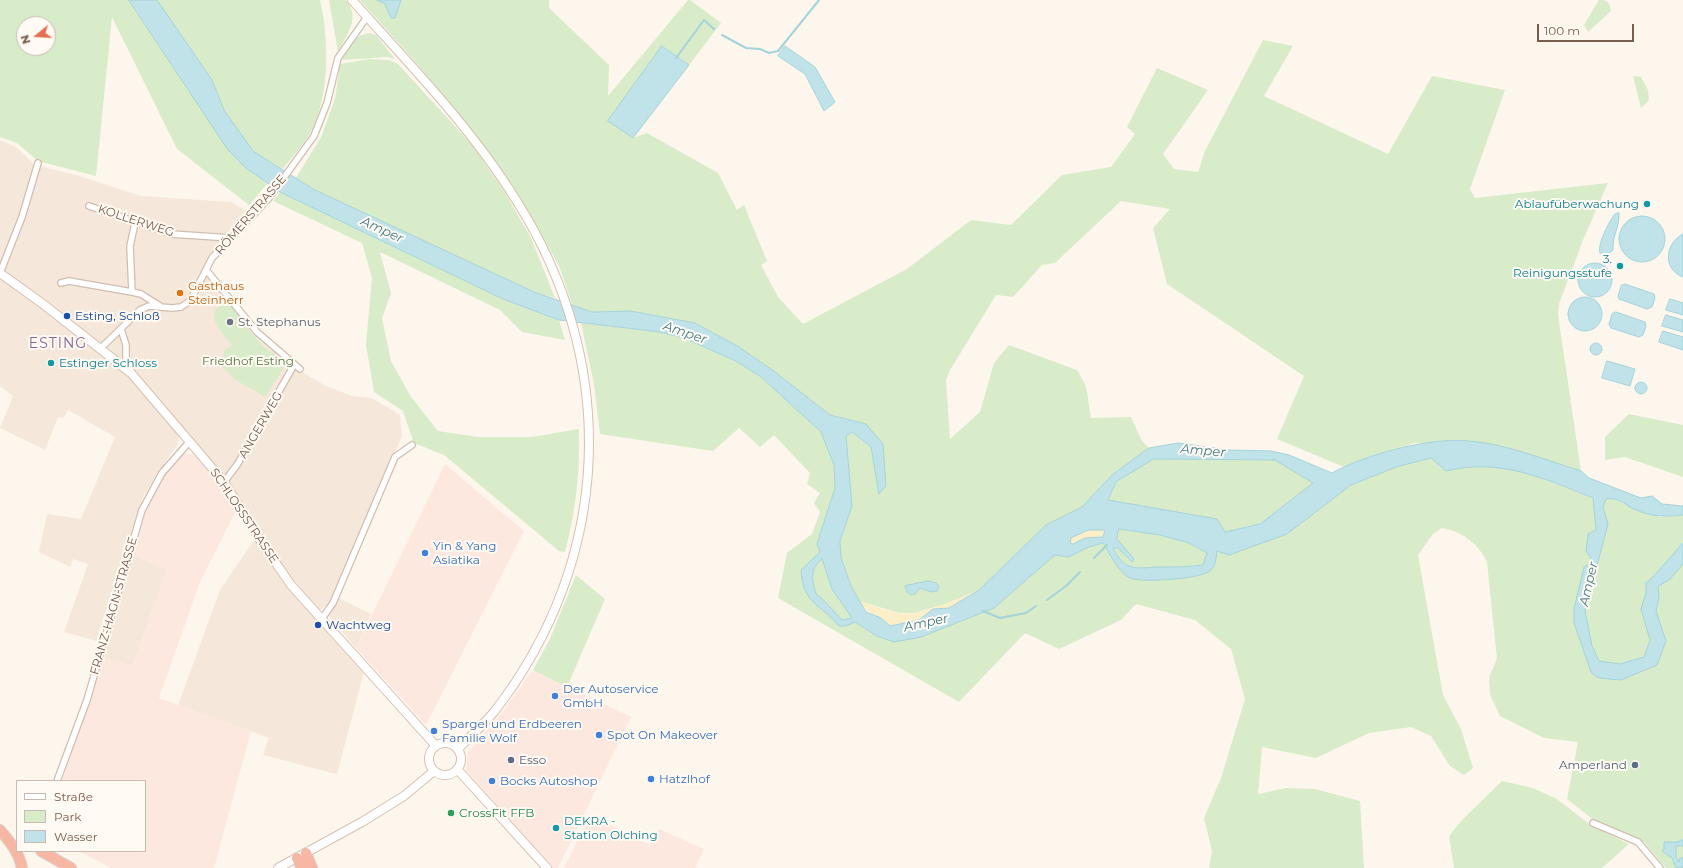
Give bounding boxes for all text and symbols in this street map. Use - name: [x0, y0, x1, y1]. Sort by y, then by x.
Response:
- north arrow: [16, 16, 56, 56]
- scale bar: [1539, 16, 1636, 42]
- text: 100 m: [1544, 23, 1580, 38]
- text: N: [18, 33, 34, 46]
- street label: RÖMERSTRASSE: [212, 172, 290, 258]
- place label: Ablaufüberwachung: [1515, 197, 1639, 211]
- marker: Ablaufüberwachung: [1642, 199, 1652, 209]
- street label: KOLLERWEG: [96, 202, 176, 240]
- water label: Amper: [358, 213, 406, 247]
- place label: 3. Reinigungsstufe: [1513, 252, 1612, 280]
- marker: 3. Reinigungsstufe: [1615, 261, 1625, 271]
- place label: Gasthaus Steinherr: [188, 279, 244, 307]
- marker: Gasthaus Steinherr: [175, 288, 185, 298]
- place label: Esting, Schloß: [75, 309, 160, 323]
- marker: Esting, Schloß: [62, 311, 72, 321]
- place label: St. Stephanus: [238, 315, 321, 329]
- marker: St. Stephanus: [225, 317, 235, 327]
- water label: Amper: [661, 318, 709, 348]
- district label: ESTING: [29, 336, 87, 352]
- park label: Friedhof Esting: [202, 354, 294, 368]
- place label: Estinger Schloss: [59, 356, 157, 370]
- marker: Estinger Schloss: [46, 358, 56, 368]
- street label: ANGERWEG: [236, 389, 286, 461]
- water label: Amper: [1180, 441, 1226, 461]
- street label: SCHLOSSSTRASSE: [207, 466, 281, 566]
- street label: FRANZ-HAGN-STRASSE: [87, 535, 141, 677]
- place label: Yin & Yang Asiatika: [433, 539, 496, 567]
- marker: Yin & Yang Asiatika: [420, 548, 430, 558]
- water label: Amper: [1576, 560, 1602, 608]
- water label: Amper: [902, 611, 950, 635]
- place label: Wachtweg: [326, 618, 391, 632]
- marker: Wachtweg: [313, 620, 323, 630]
- place label: Der Autoservice GmbH: [563, 682, 659, 710]
- marker: Der Autoservice GmbH: [550, 691, 560, 701]
- place label: Spargel und Erdbeeren Familie Wolf: [442, 717, 582, 745]
- marker: Spargel und Erdbeeren Familie Wolf: [429, 726, 439, 736]
- place label: Spot On Makeover: [607, 728, 718, 742]
- marker: Spot On Makeover: [594, 730, 604, 740]
- place label: Esso: [519, 753, 546, 767]
- marker: Esso: [506, 755, 516, 765]
- place label: Amperland: [1559, 758, 1627, 772]
- marker: Amperland: [1630, 760, 1640, 770]
- place label: Hatzlhof: [659, 772, 710, 786]
- place label: Bocks Autoshop: [500, 774, 598, 788]
- marker: Hatzlhof: [646, 774, 656, 784]
- marker: Bocks Autoshop: [487, 776, 497, 786]
- legend: [16, 780, 146, 852]
- text: Straße: [54, 789, 93, 804]
- place label: CrossFit FFB: [459, 806, 534, 820]
- marker: CrossFit FFB: [446, 808, 456, 818]
- text: Park: [54, 809, 81, 824]
- place label: DEKRA - Station Olching: [564, 814, 658, 842]
- marker: DEKRA - Station Olching: [551, 823, 561, 833]
- text: Wasser: [54, 829, 98, 844]

